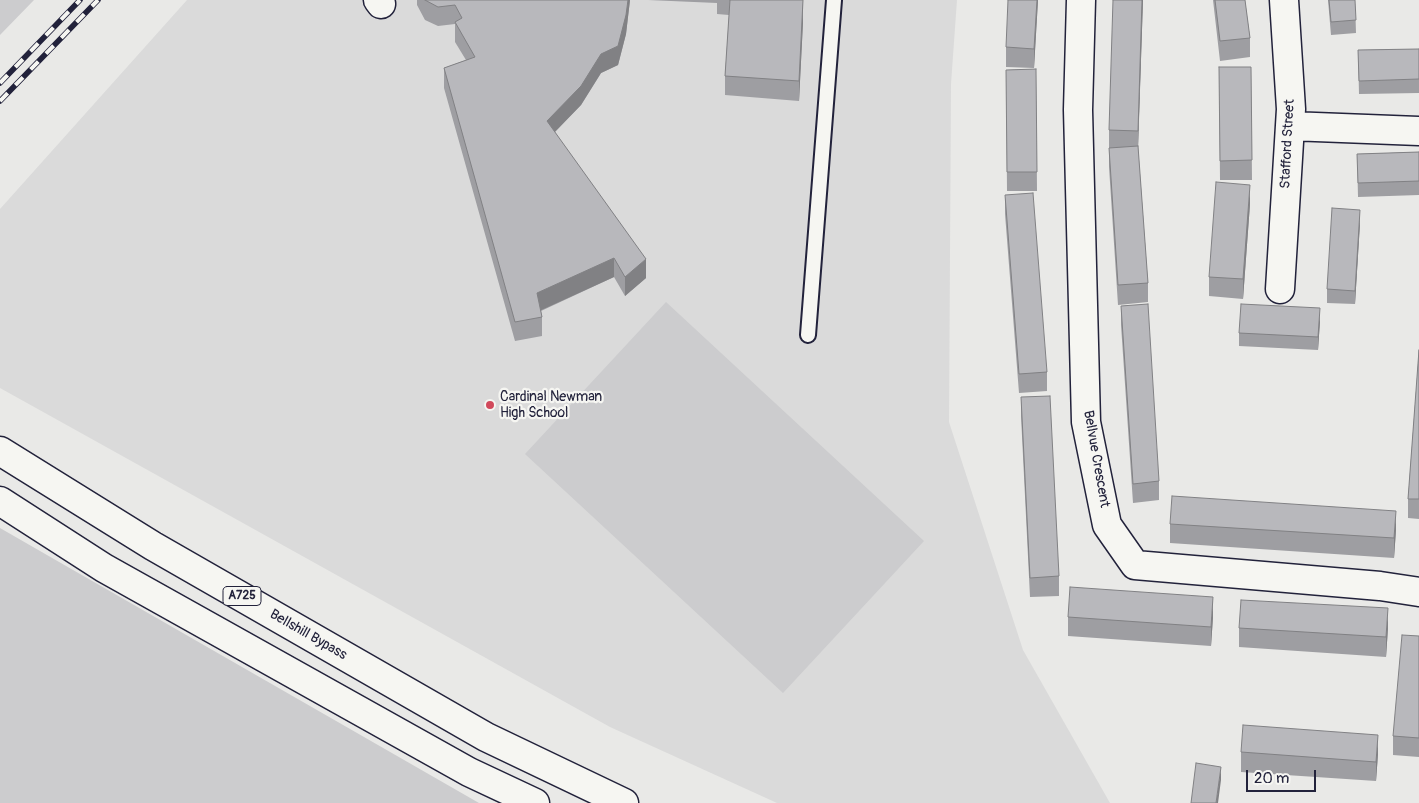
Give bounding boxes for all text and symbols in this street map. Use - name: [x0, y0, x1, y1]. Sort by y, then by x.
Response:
- street label: Stafford Street: [1277, 99, 1299, 189]
- place label: Cardinal Newman High School: [500, 389, 602, 422]
- marker: Cardinal Newman High School: [484, 399, 496, 411]
- street label: Bellvue Crescent: [1079, 409, 1113, 509]
- road number: A725: [223, 586, 261, 606]
- street label: Bellshill Bypass: [266, 606, 350, 664]
- scale bar: [1249, 760, 1319, 792]
- text: 20 m: [1254, 769, 1289, 788]

